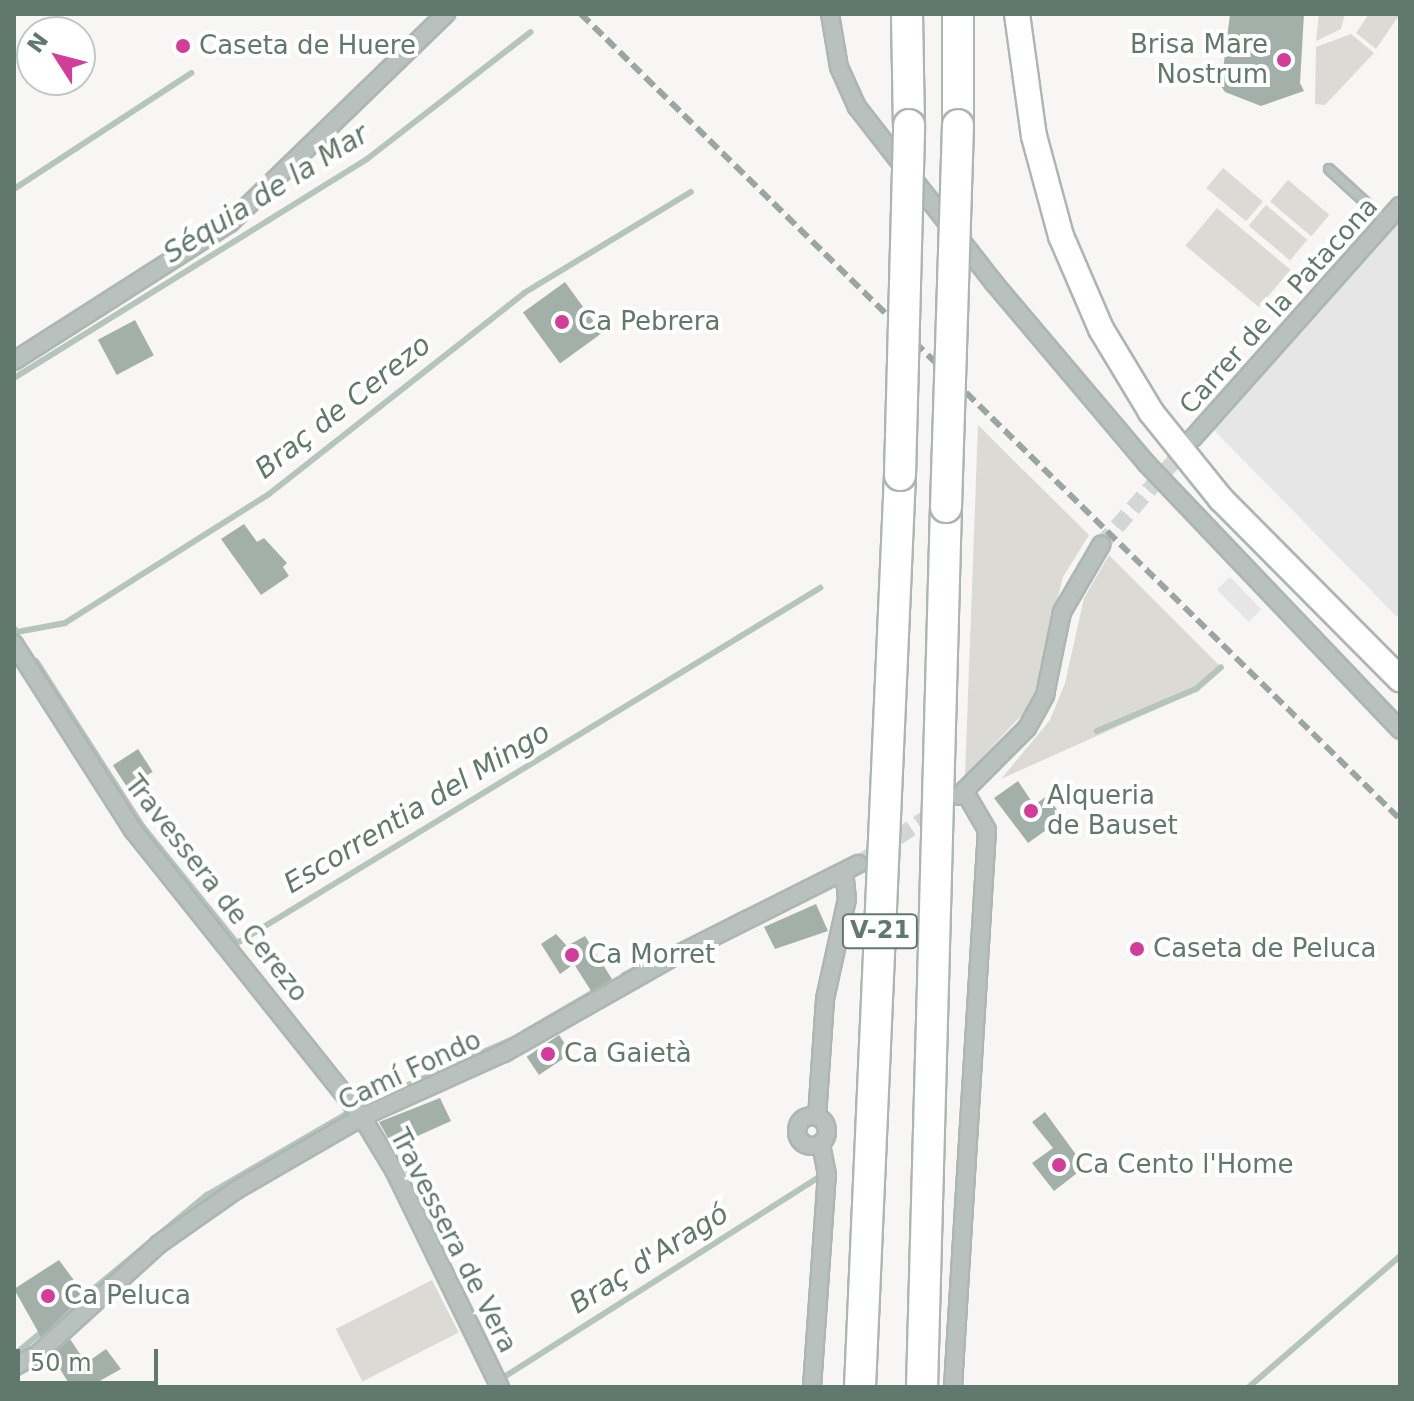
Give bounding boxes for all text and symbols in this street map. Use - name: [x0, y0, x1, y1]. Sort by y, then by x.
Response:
- north arrow: [16, 16, 96, 96]
- text: N: [22, 28, 53, 58]
- place label: Brisa Mare Nostrum: [1130, 29, 1268, 90]
- place label: Caseta de Huere: [199, 30, 416, 62]
- marker: Caseta de Huere: [174, 37, 192, 55]
- marker: Brisa Mare Nostrum: [1275, 51, 1293, 69]
- water label: Séquia de la Mar: [157, 118, 375, 270]
- street label: Carrer de la Patacona: [1173, 191, 1385, 421]
- place label: Ca Pebrera: [578, 306, 720, 338]
- marker: Ca Pebrera: [553, 313, 571, 331]
- water label: Braç de Cerezo: [249, 328, 437, 486]
- water label: Escorrentia del Mingo: [278, 715, 556, 901]
- street label: Travessera de Cerezo: [118, 770, 314, 1008]
- place label: Alqueria de Bauset: [1047, 780, 1178, 842]
- marker: Alqueria de Bauset: [1022, 802, 1040, 820]
- road number: V-21: [840, 911, 920, 951]
- place label: Caseta de Peluca: [1153, 933, 1376, 965]
- place label: Ca Morret: [588, 939, 715, 971]
- marker: Caseta de Peluca: [1128, 940, 1146, 958]
- marker: Ca Morret: [563, 946, 581, 964]
- street label: Camí Fondo: [334, 1024, 486, 1118]
- place label: Ca Gaietà: [564, 1038, 692, 1070]
- marker: Ca Gaietà: [539, 1045, 557, 1063]
- street label: Travessera de Vera: [383, 1124, 523, 1358]
- place label: Ca Cento l'Home: [1075, 1149, 1293, 1181]
- marker: Ca Cento l'Home: [1050, 1156, 1068, 1174]
- water label: Braç d'Aragó: [564, 1197, 734, 1321]
- place label: Ca Peluca: [64, 1280, 191, 1312]
- marker: Ca Peluca: [39, 1287, 57, 1305]
- scale bar: [20, 1333, 162, 1383]
- text: 50 m: [30, 1349, 92, 1377]

